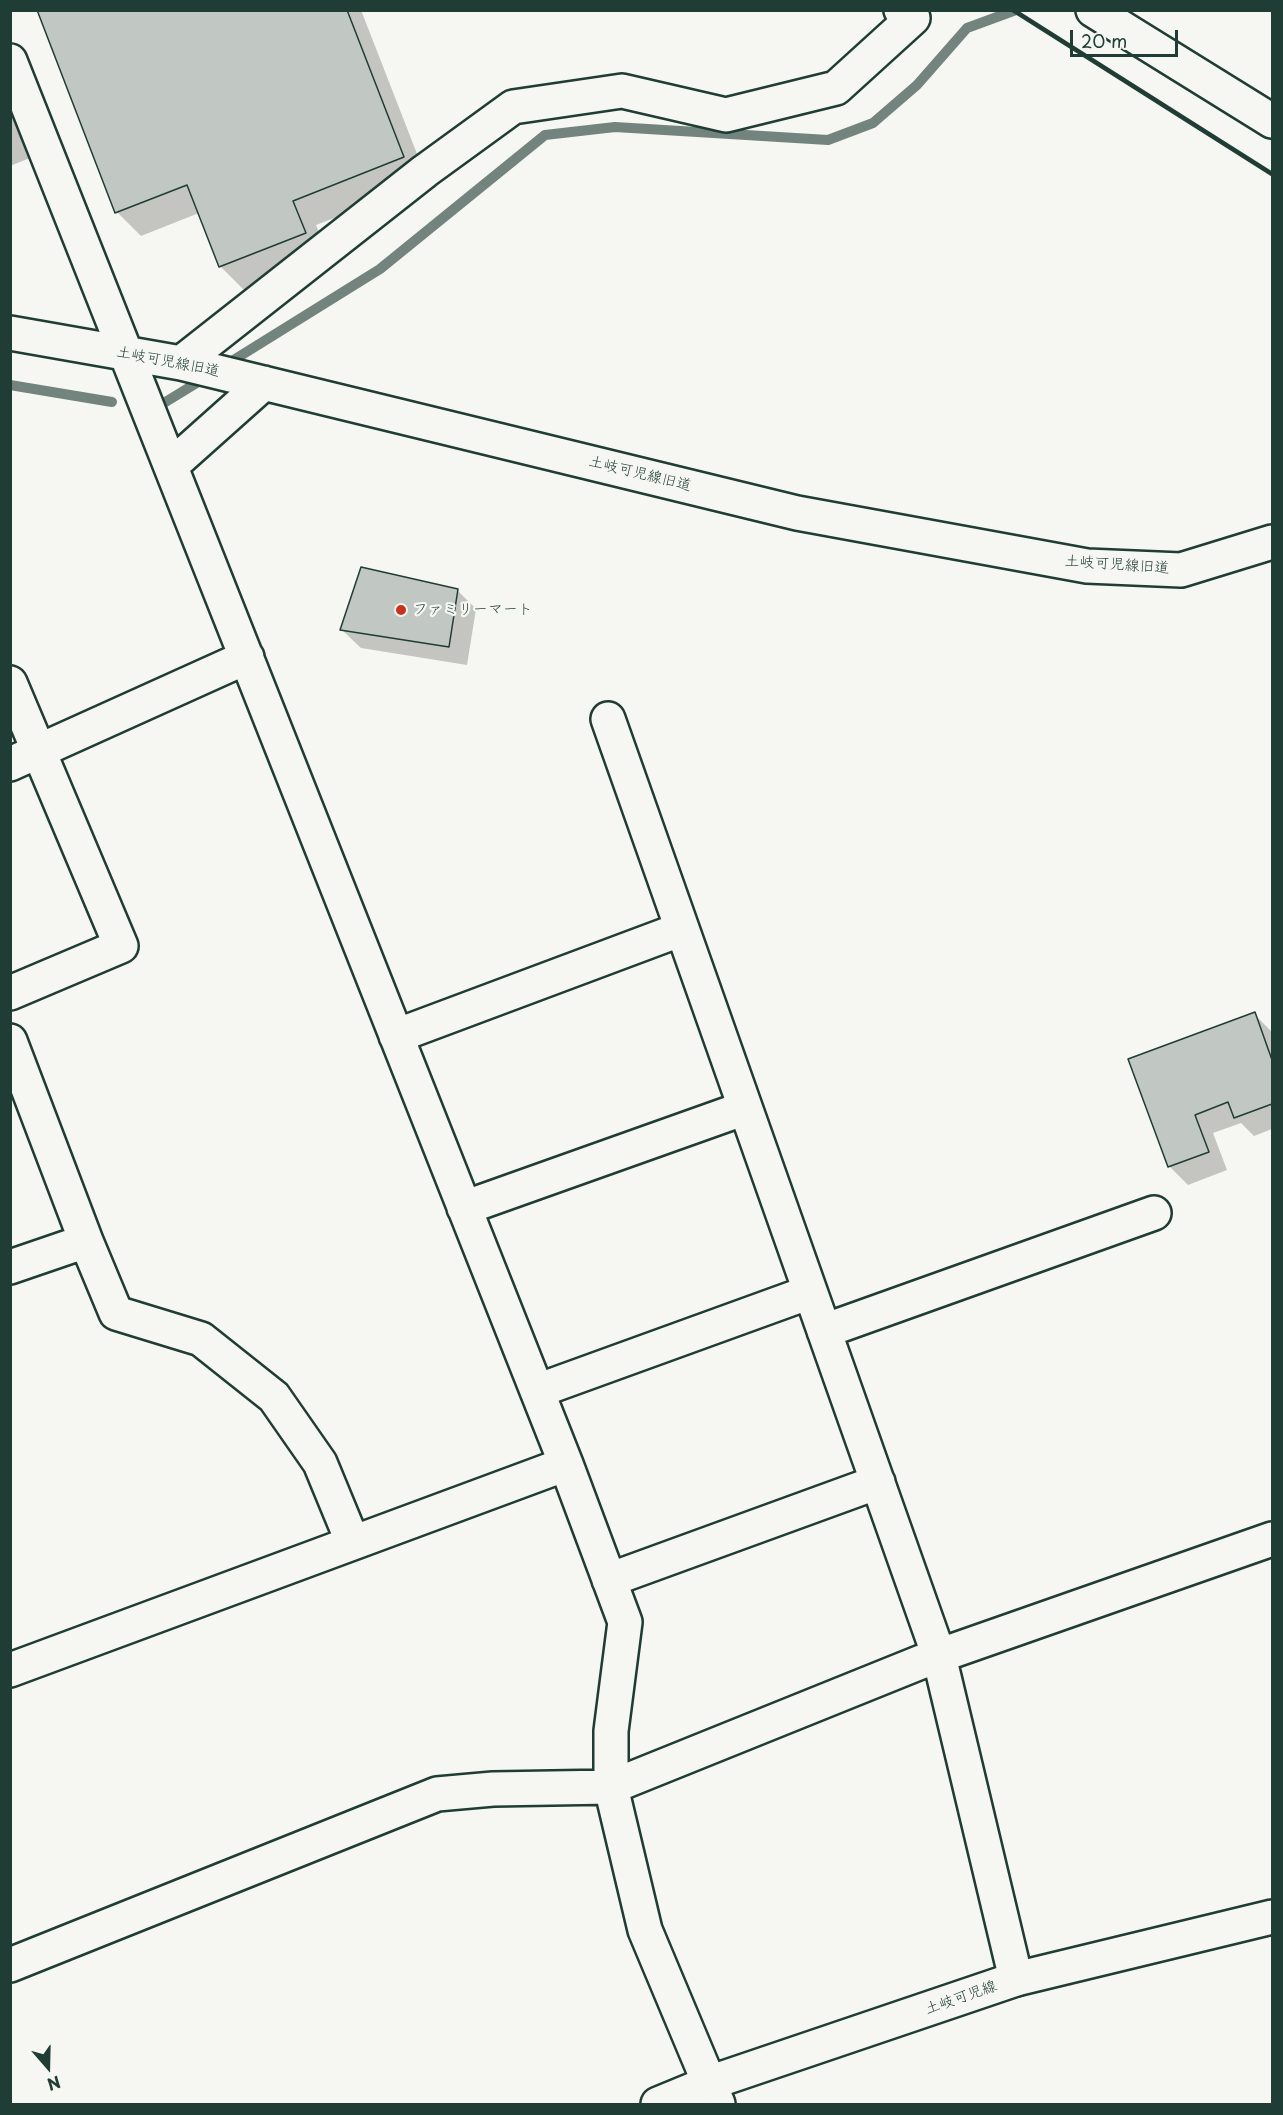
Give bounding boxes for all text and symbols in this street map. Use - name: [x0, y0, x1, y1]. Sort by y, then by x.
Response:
- scale bar: [1073, 18, 1181, 56]
- text: 20 m: [1081, 27, 1127, 54]
- street label: 土岐可児線旧道: [115, 343, 221, 381]
- street label: 土岐可児線旧道: [587, 453, 693, 495]
- street label: 土岐可児線旧道: [1064, 552, 1170, 578]
- place label: ファミリーマート: [413, 601, 533, 619]
- marker: ファミリーマート: [394, 603, 408, 617]
- street label: 土岐可児線: [923, 1977, 999, 2019]
- north arrow: [18, 2037, 78, 2097]
- text: N: [44, 2070, 64, 2097]

